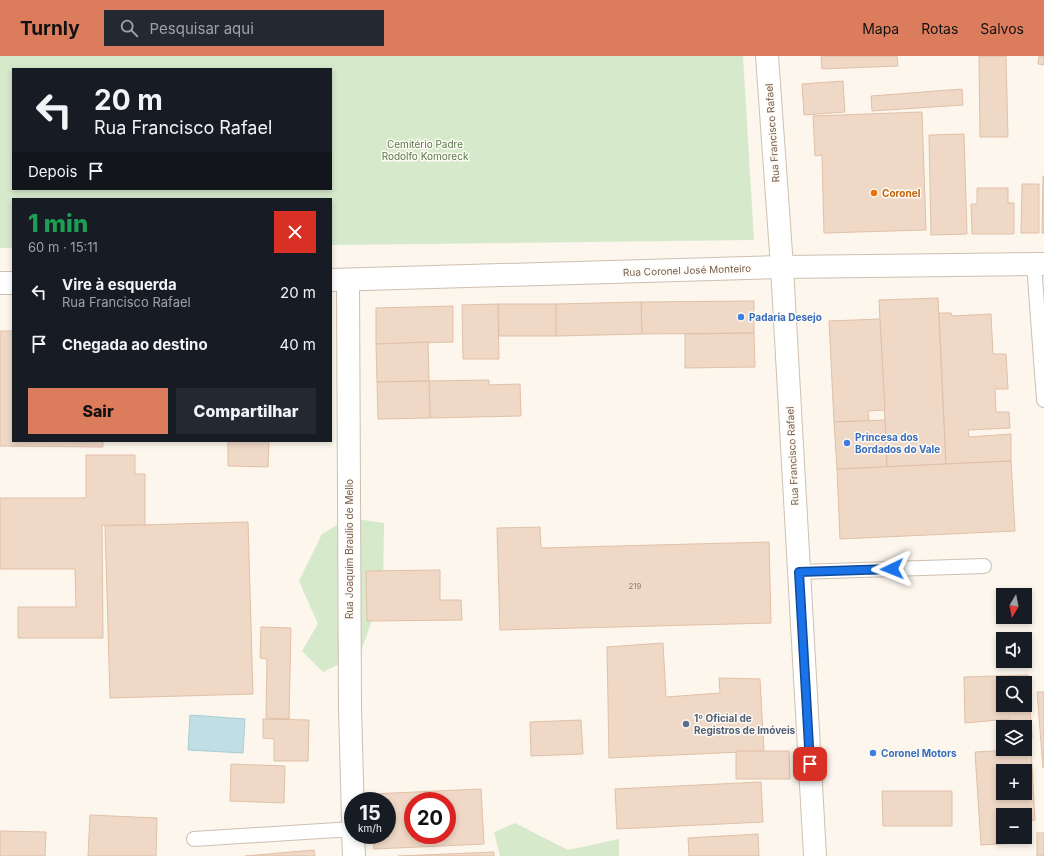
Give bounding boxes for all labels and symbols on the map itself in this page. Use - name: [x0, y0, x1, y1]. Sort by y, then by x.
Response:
- street label: Rua Francisco Rafael: [763, 83, 781, 183]
- park label: Cemitério Padre Rodolfo Komoreck: [382, 138, 469, 162]
- place label: Coronel: [882, 187, 921, 199]
- marker: Coronel: [869, 188, 879, 198]
- street label: Rua Coronel José Monteiro: [623, 262, 751, 278]
- place label: Padaria Desejo: [749, 311, 822, 323]
- marker: Padaria Desejo: [736, 312, 746, 322]
- street label: Rua Francisco Rafael: [783, 406, 801, 506]
- place label: Princesa dos Bordados do Vale: [855, 431, 940, 455]
- marker: Princesa dos Bordados do Vale: [842, 438, 852, 448]
- street label: Rua Joaquim Braulio de Mello: [343, 479, 355, 619]
- position arrow: [871, 548, 913, 590]
- house number: 219: [628, 581, 642, 591]
- north arrow: [996, 588, 1032, 624]
- place label: 1º Oficial de Registros de Imóveis: [694, 712, 796, 737]
- marker: 1º Oficial de Registros de Imóveis: [681, 719, 691, 729]
- pin: [793, 747, 827, 781]
- place label: Coronel Motors: [881, 747, 957, 759]
- marker: Coronel Motors: [868, 748, 878, 758]
- speed limit sign: 20: [404, 792, 456, 844]

